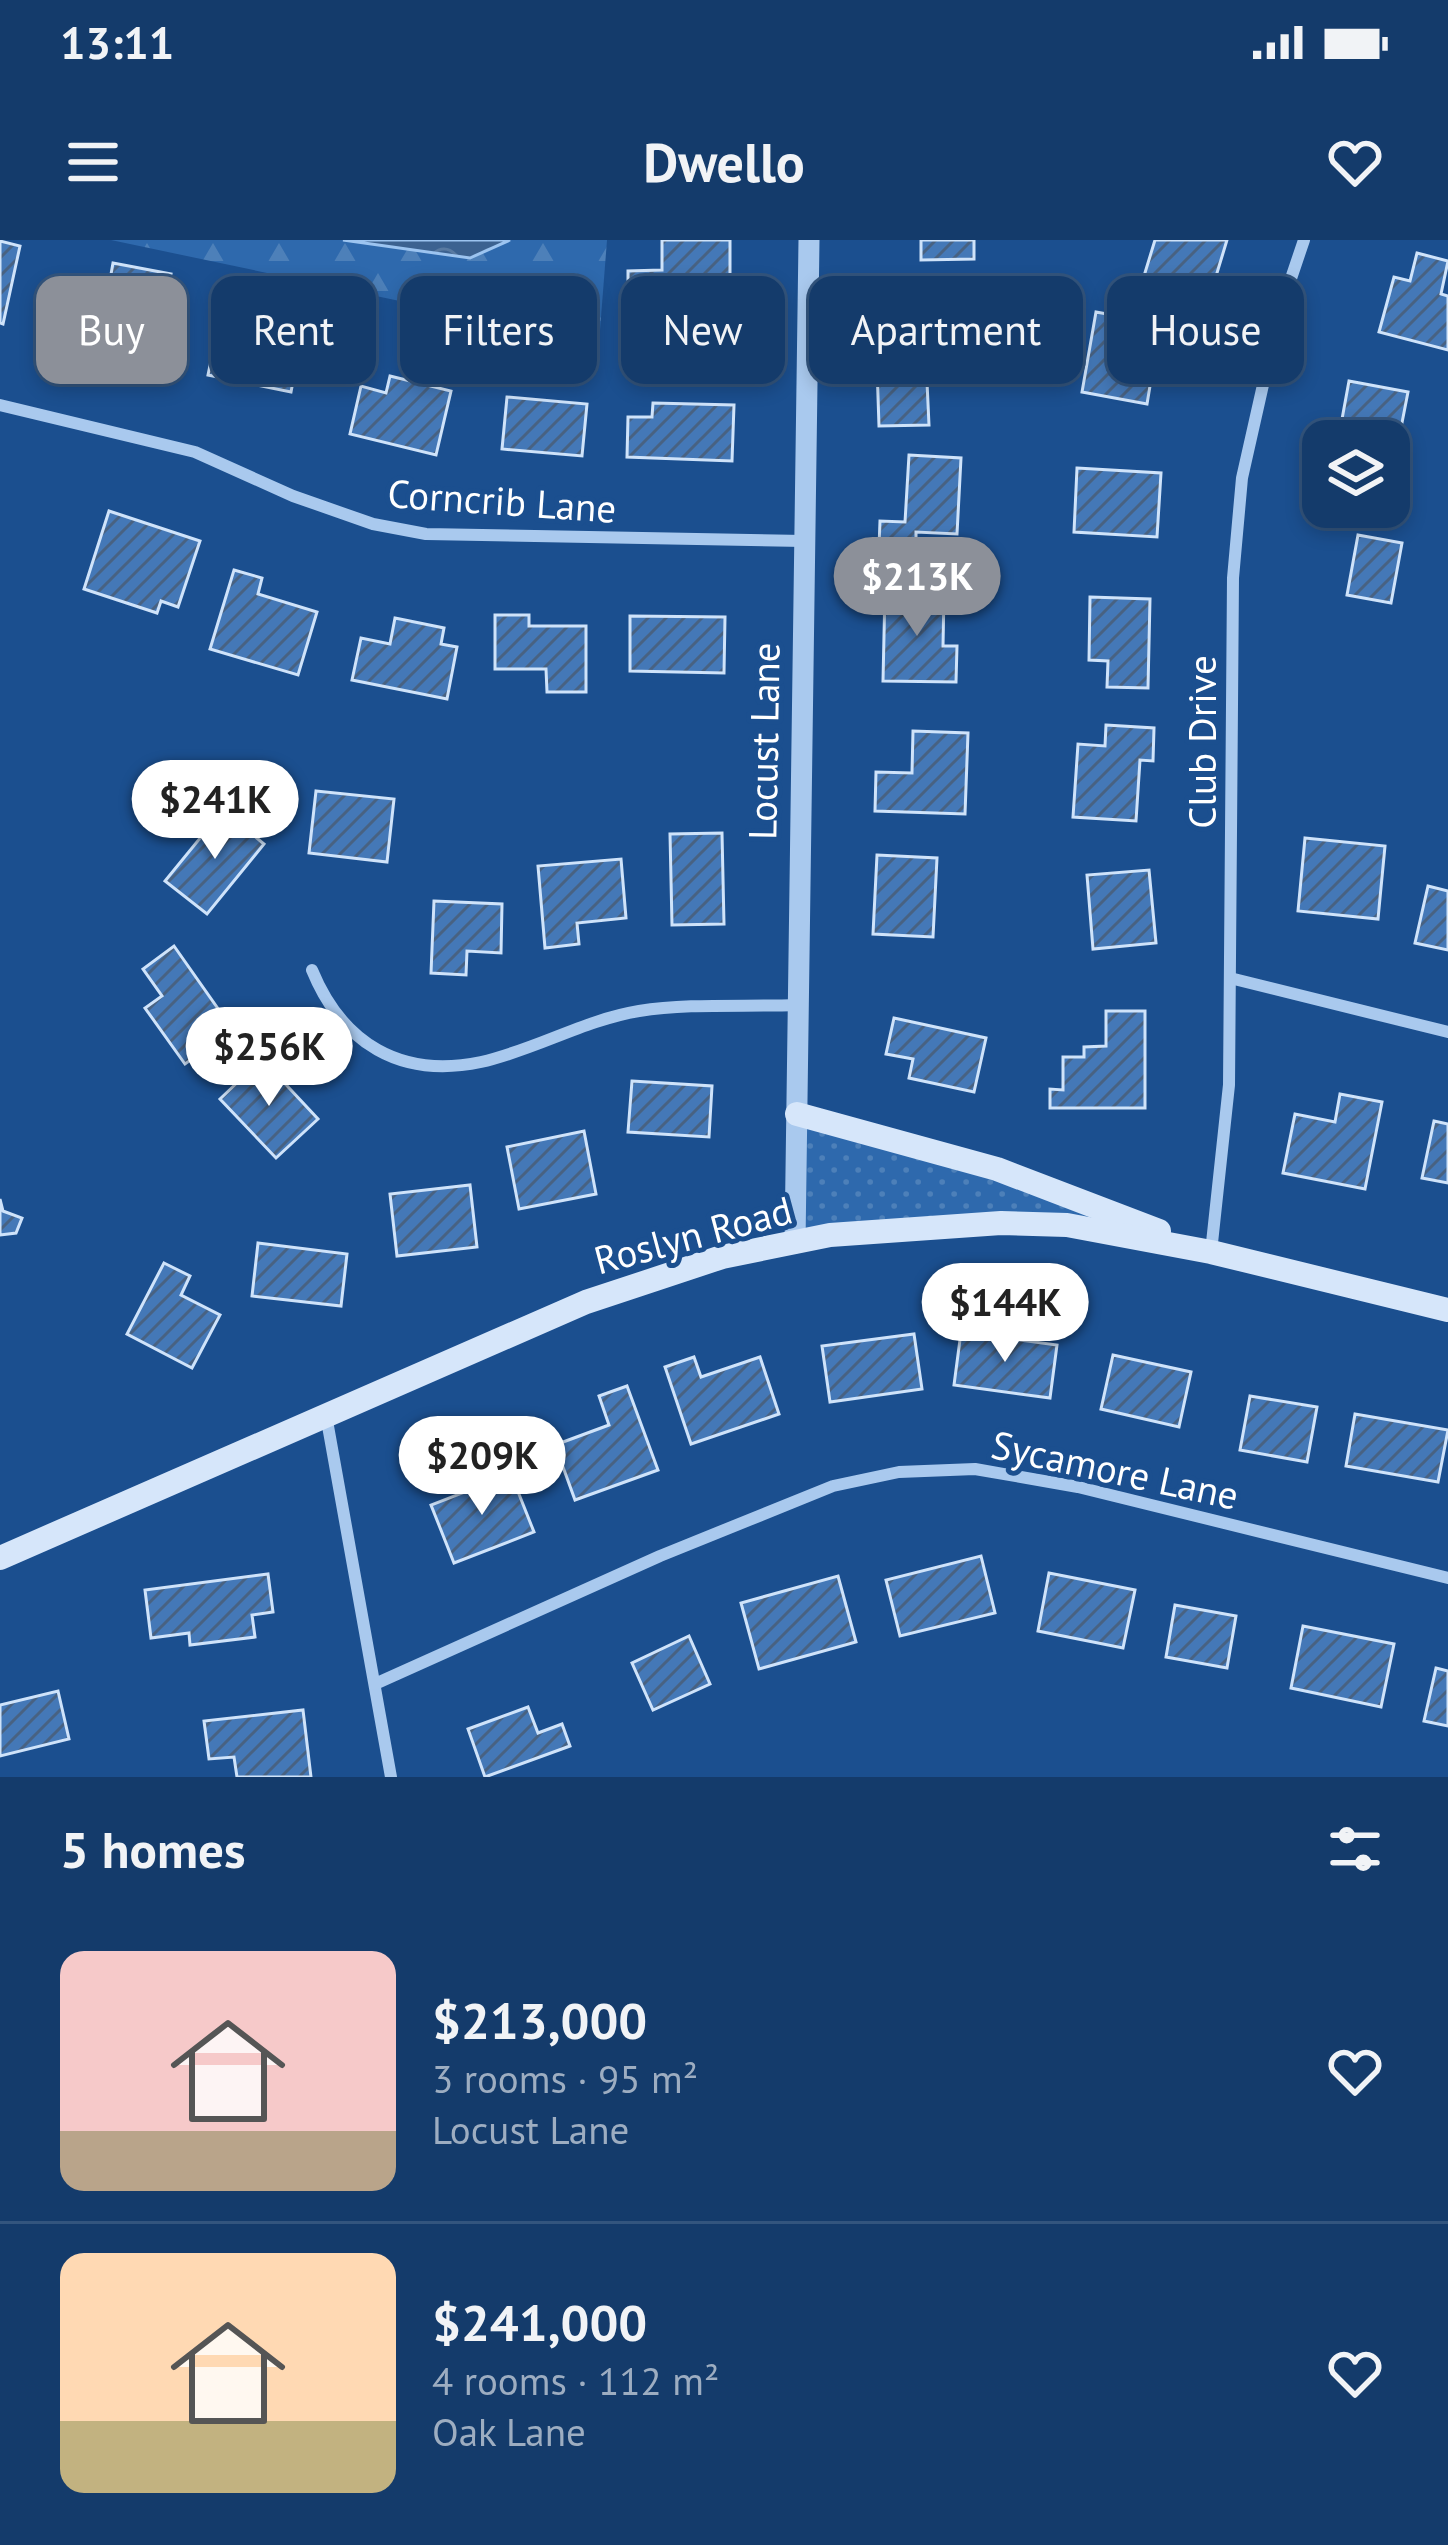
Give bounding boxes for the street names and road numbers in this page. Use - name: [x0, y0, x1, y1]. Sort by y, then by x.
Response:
- street label: Corncrib Lane: [386, 467, 618, 534]
- street label: Locust Lane: [736, 642, 791, 840]
- street label: Club Drive: [1176, 655, 1227, 829]
- street label: Roslyn Road: [588, 1184, 797, 1285]
- street label: Sycamore Lane: [987, 1418, 1243, 1521]

